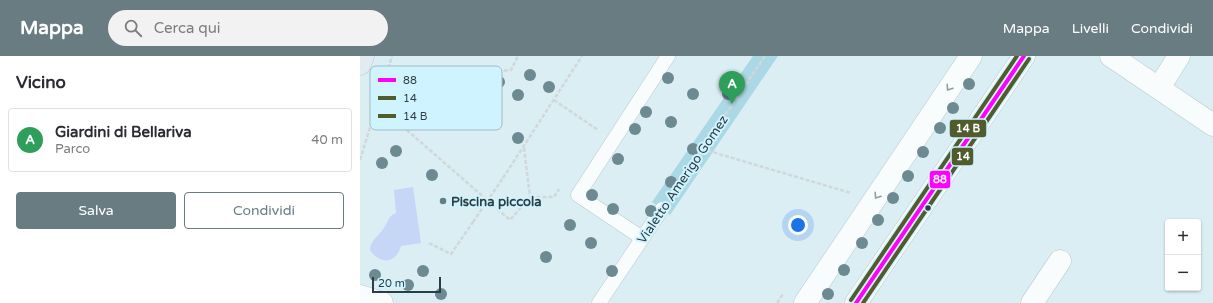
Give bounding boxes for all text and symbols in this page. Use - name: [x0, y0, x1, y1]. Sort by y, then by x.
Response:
- search box: [108, 10, 388, 46]
- text: Mappa: [20, 17, 84, 39]
- icon: search: [122, 17, 144, 39]
- text: Cerca qui: [154, 19, 221, 37]
- text: Mappa: [1003, 20, 1050, 37]
- text: Livelli: [1072, 20, 1109, 37]
- text: Condividi: [1131, 20, 1193, 37]
- legend: [370, 66, 502, 130]
- pin: A: [719, 71, 745, 104]
- text: Vicino: [16, 72, 66, 93]
- text: 88: [403, 74, 417, 87]
- one-way arrow: [947, 84, 954, 91]
- text: 14: [403, 92, 417, 105]
- text: 14 B: [403, 110, 428, 123]
- street label: Vialetto Amerigo Gomez: [634, 112, 732, 247]
- line badge: 14 B: [949, 119, 987, 138]
- text: 14 B: [956, 122, 981, 135]
- text: Giardini di Bellariva: [55, 123, 192, 141]
- text: A: [25, 132, 35, 148]
- text: 40 m: [311, 132, 343, 148]
- text: Parco: [55, 141, 90, 157]
- line badge: 14: [951, 147, 974, 166]
- text: 14: [956, 150, 970, 163]
- line badge: 88: [929, 170, 951, 189]
- text: 88: [933, 173, 947, 186]
- button: Salva: [16, 192, 176, 229]
- button: Condividi: [184, 192, 344, 229]
- one-way arrow: [874, 192, 882, 199]
- place label: Piscina piccola: [451, 194, 542, 210]
- marker: Piscina piccola: [438, 196, 448, 206]
- unlabelled marker: [923, 203, 933, 213]
- your location: [788, 215, 808, 235]
- map controls: [1165, 219, 1201, 291]
- button: +: [1165, 219, 1201, 255]
- button: −: [1165, 255, 1201, 291]
- scale bar: [372, 275, 441, 294]
- text: 20 m: [378, 277, 405, 290]

